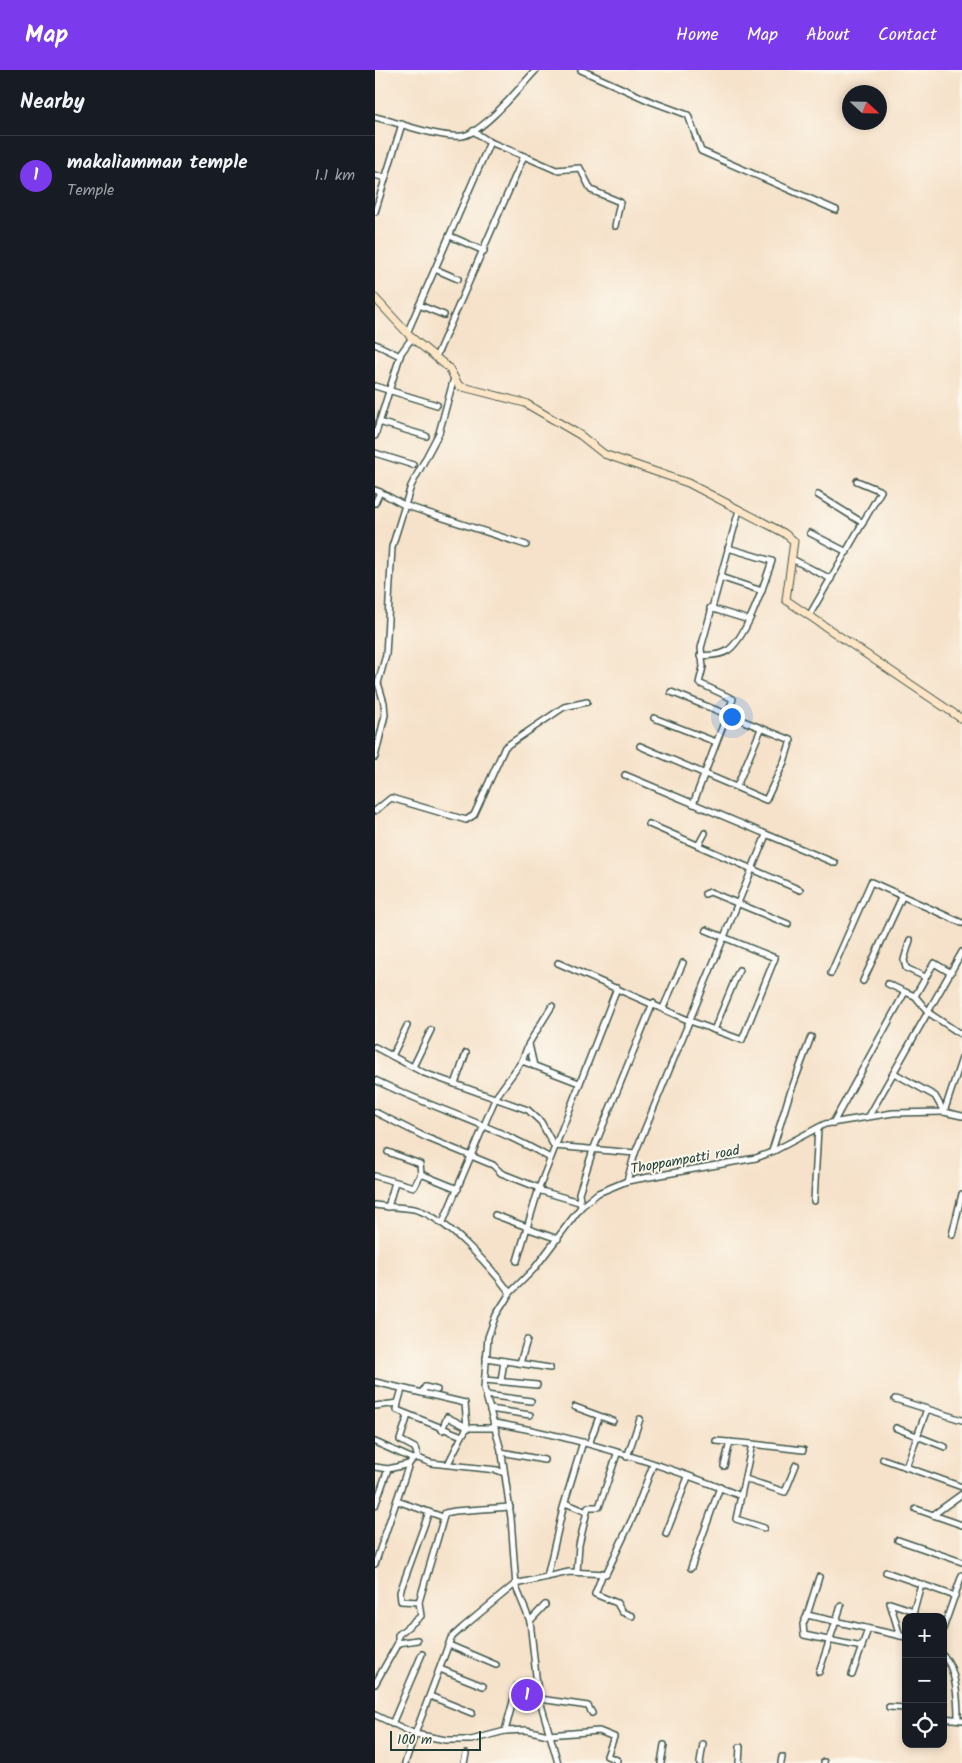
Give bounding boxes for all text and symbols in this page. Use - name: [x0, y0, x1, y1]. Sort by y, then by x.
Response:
- text: Map: [25, 16, 68, 55]
- text: Home: [676, 21, 719, 50]
- text: Map: [747, 21, 778, 50]
- text: About: [806, 21, 850, 50]
- text: Contact: [878, 21, 937, 50]
- north arrow: [842, 85, 887, 130]
- text: Nearby: [20, 86, 85, 119]
- text: makaliamman temple: [67, 148, 248, 178]
- text: 1: [34, 163, 38, 188]
- text: 1.1 km: [315, 163, 355, 188]
- text: Temple: [67, 178, 114, 203]
- your location: [719, 704, 745, 730]
- street label: Thoppampatti road: [629, 1139, 742, 1180]
- map controls: [902, 1613, 947, 1748]
- button: +: [902, 1613, 947, 1658]
- button: −: [902, 1658, 947, 1703]
- pin: 1: [511, 1676, 543, 1714]
- button: locate: [902, 1703, 947, 1748]
- scale bar: [390, 1728, 481, 1751]
- text: 100 m: [397, 1729, 432, 1751]

